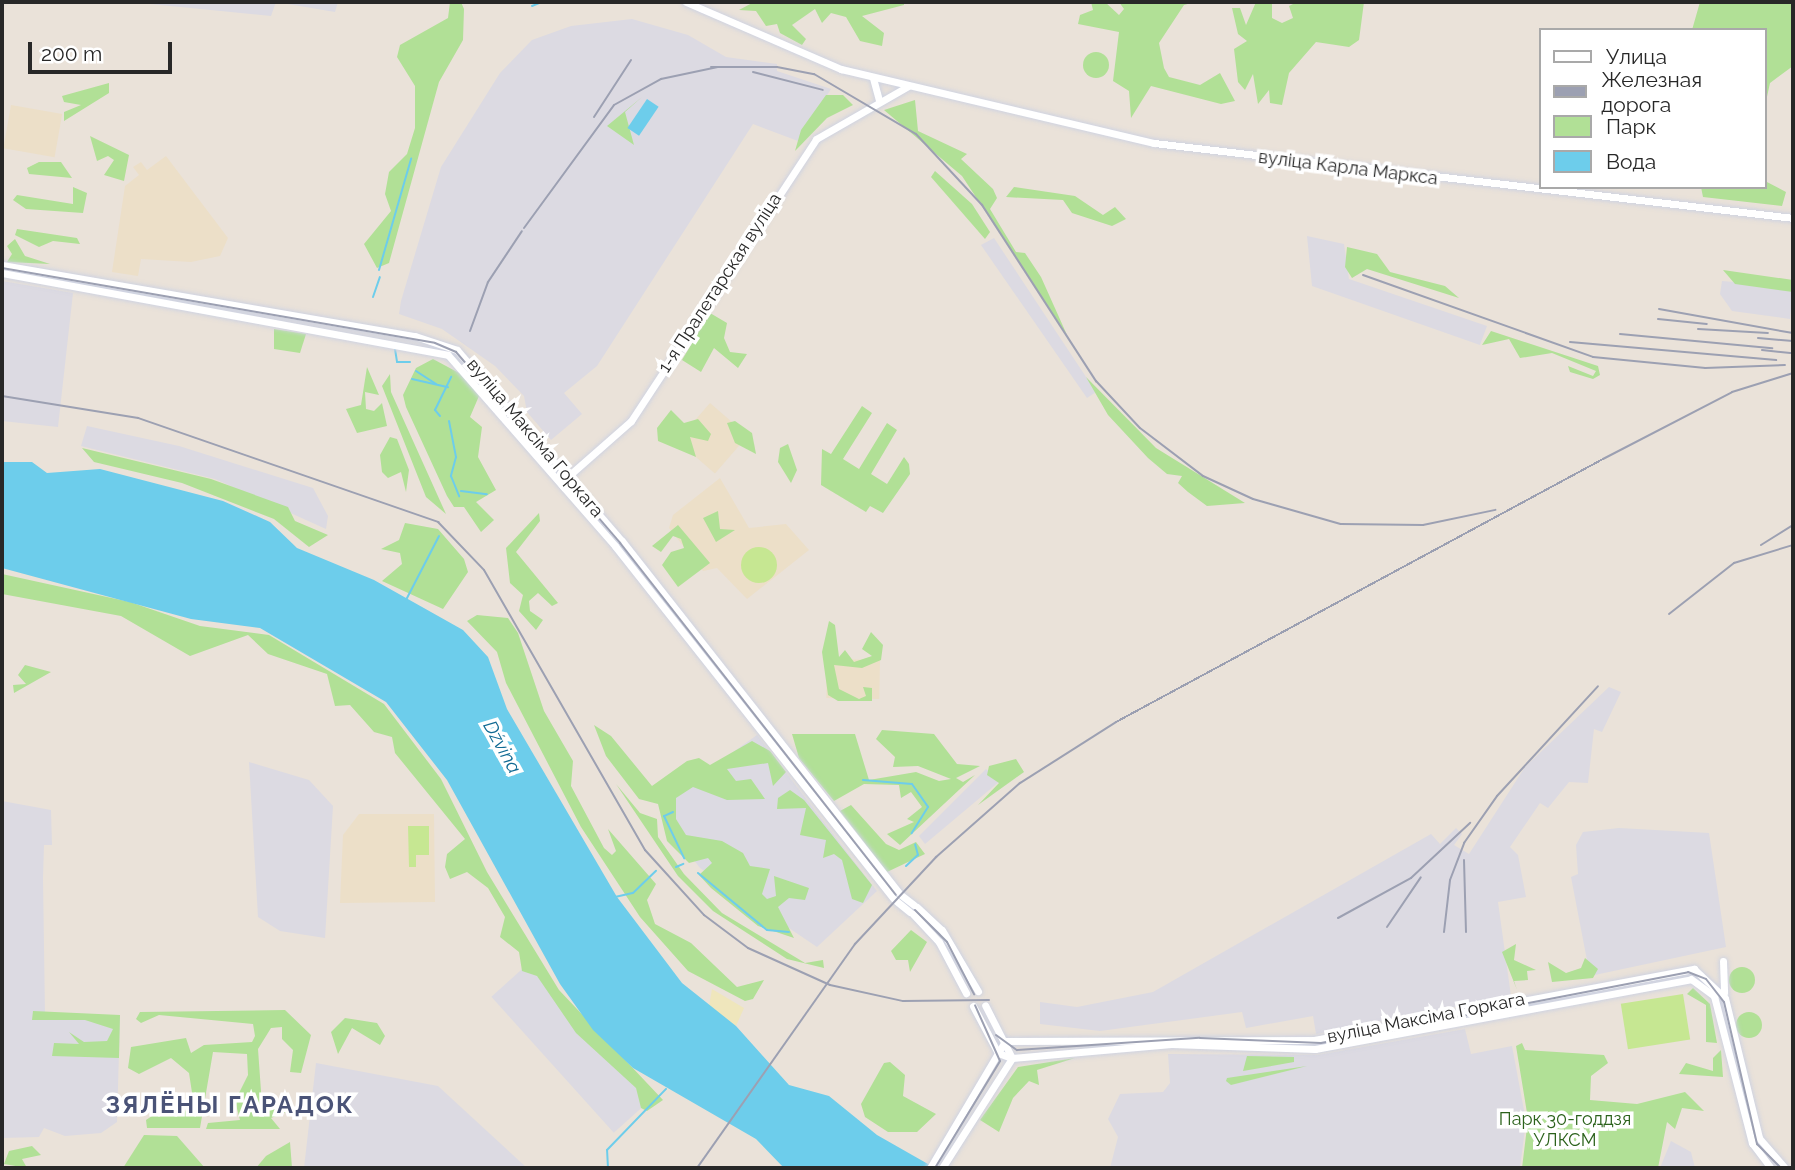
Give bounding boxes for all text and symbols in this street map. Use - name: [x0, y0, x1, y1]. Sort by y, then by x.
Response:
- scale bar: [32, 28, 175, 72]
- legend: [1540, 28, 1767, 189]
- text: 200 m: [41, 41, 102, 66]
- text: Улица: [1606, 44, 1667, 69]
- text: Железная дорога: [1601, 67, 1702, 117]
- text: Парк: [1606, 114, 1656, 139]
- street label: вуліца Карла Маркса: [1257, 146, 1439, 190]
- text: Вода: [1606, 149, 1656, 174]
- street label: 1-я Пралетарская вуліца: [654, 189, 786, 377]
- street label: вуліца Максіма Горкага: [462, 354, 608, 522]
- water label: Dźvina: [478, 716, 526, 778]
- street label: вуліца Максіма Горкага: [1325, 988, 1527, 1048]
- district label: ЗЯЛЁНЫ ГАРАДОК: [107, 1091, 353, 1119]
- park label: Парк 30-годдзя УЛКСМ: [1499, 1109, 1631, 1152]

